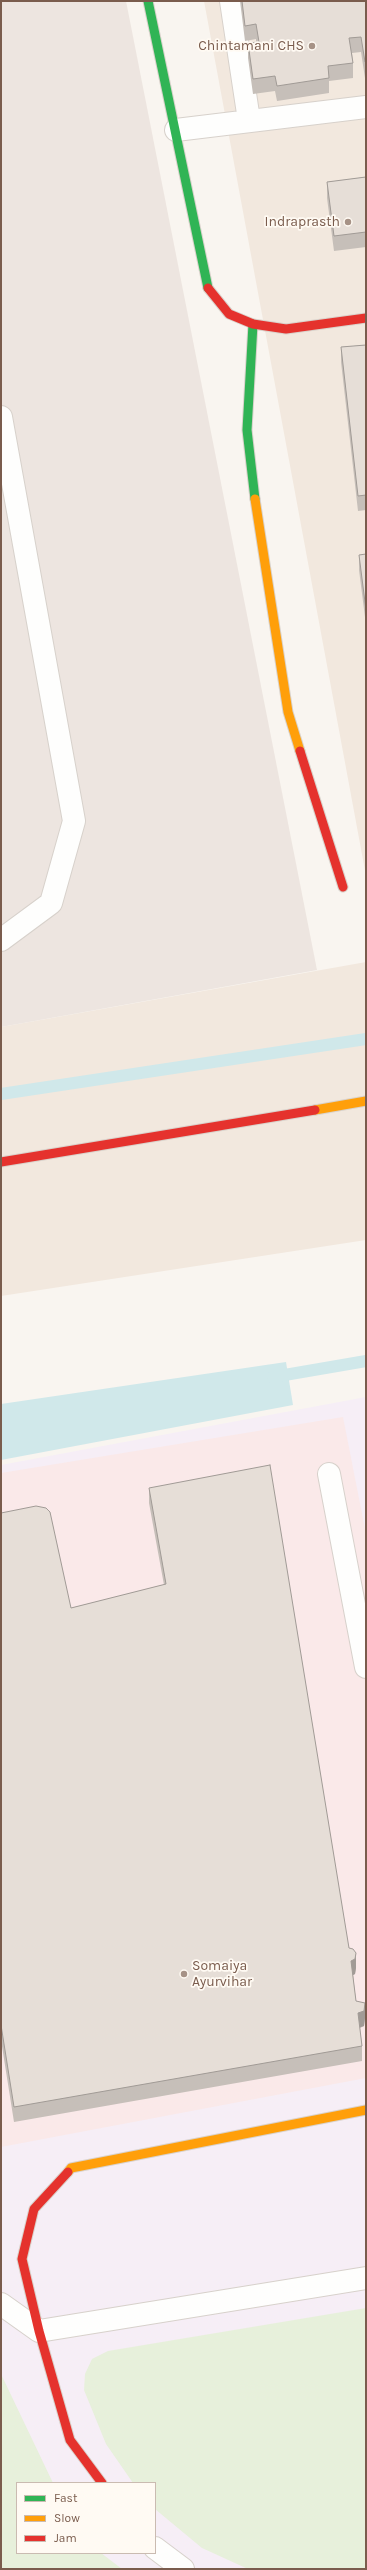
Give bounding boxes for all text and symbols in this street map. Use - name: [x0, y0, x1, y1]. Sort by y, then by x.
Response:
- place label: Chintamani CHS: [198, 38, 304, 54]
- marker: Chintamani CHS: [307, 41, 317, 51]
- place label: Indraprasth: [265, 214, 340, 230]
- marker: Indraprasth: [343, 217, 353, 227]
- place label: Somaiya Ayurvihar: [192, 1958, 252, 1990]
- marker: Somaiya Ayurvihar: [179, 1969, 189, 1979]
- legend: [16, 2482, 156, 2554]
- text: Fast: [54, 2491, 77, 2505]
- text: Slow: [54, 2511, 80, 2525]
- text: Jam: [54, 2531, 77, 2545]

